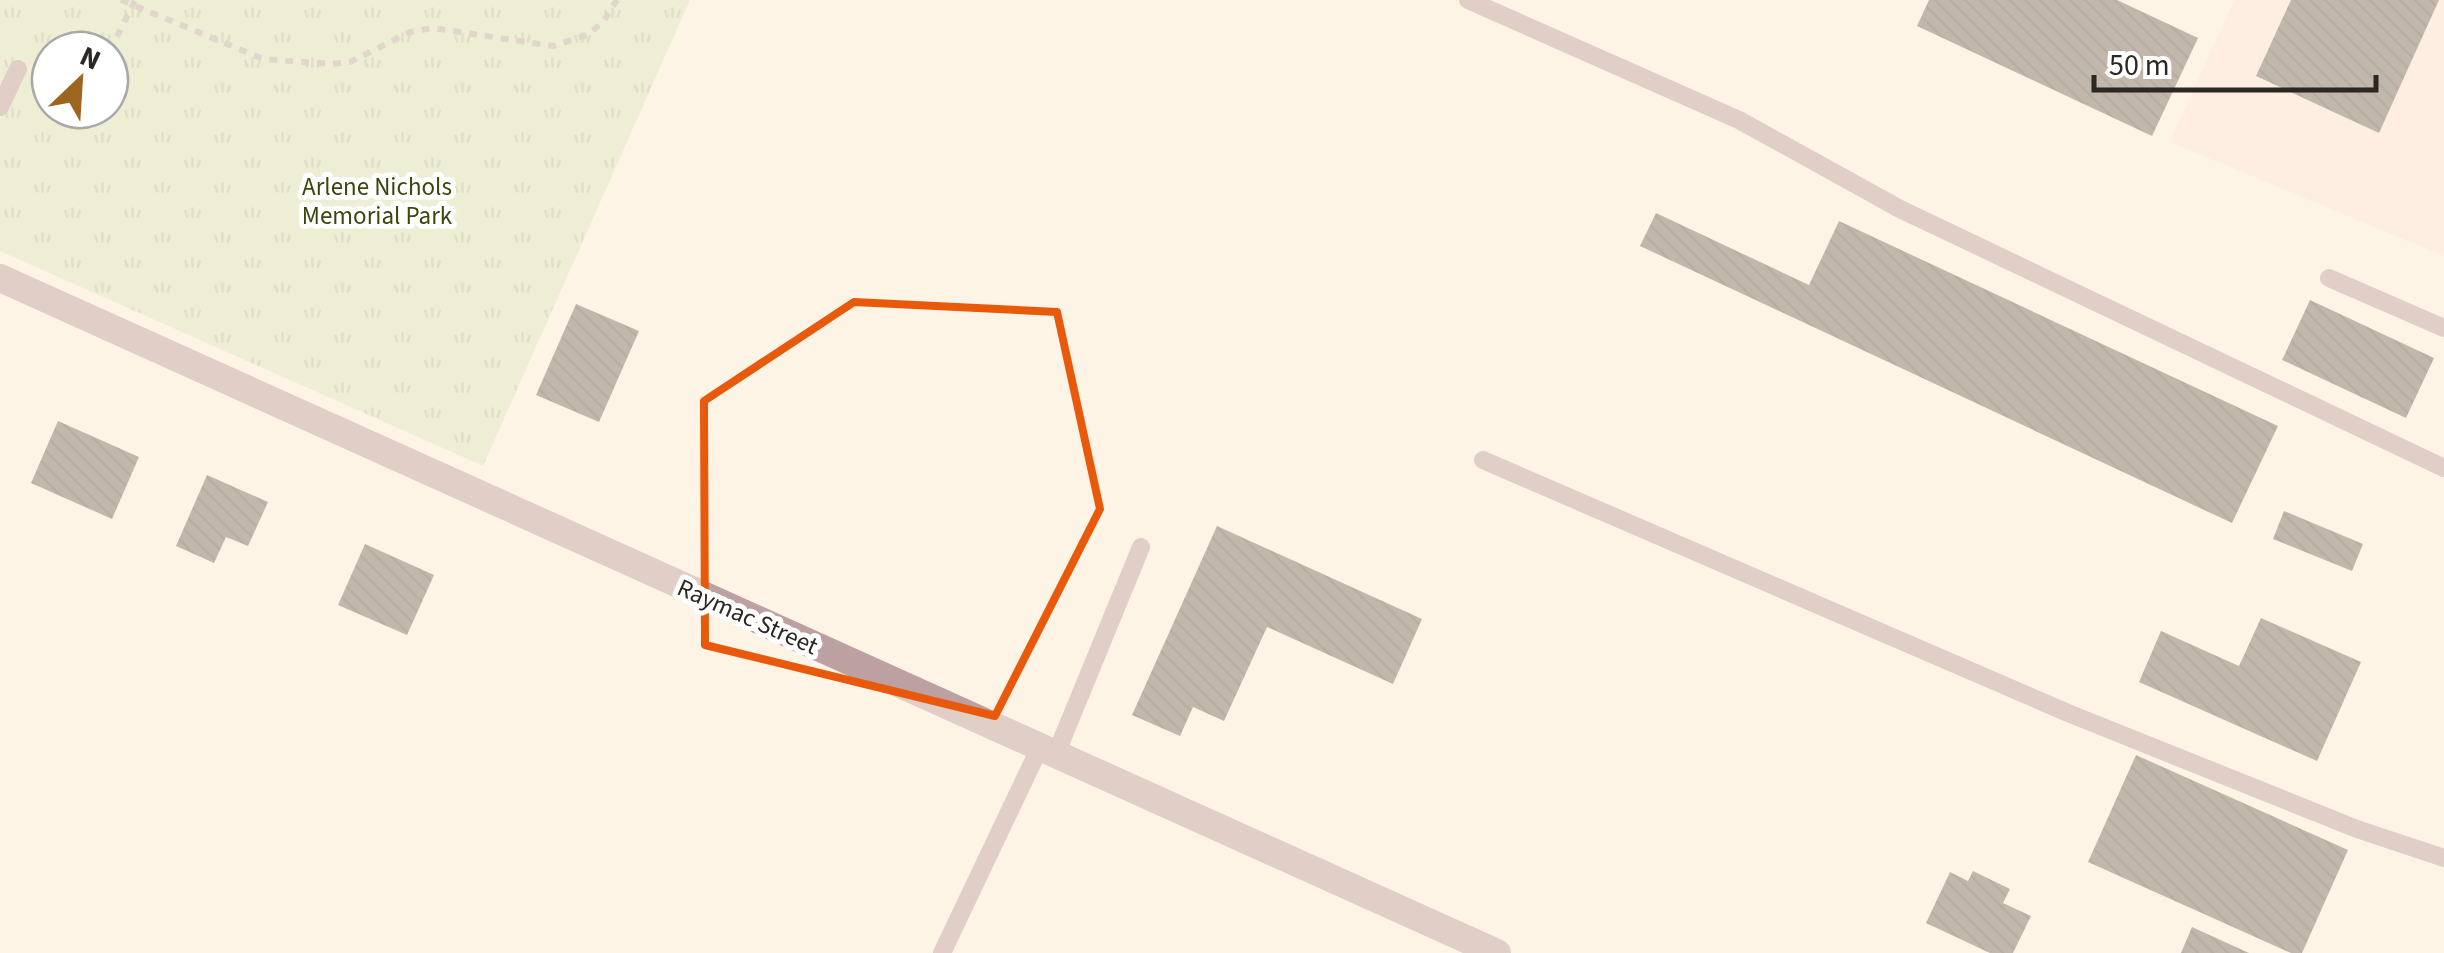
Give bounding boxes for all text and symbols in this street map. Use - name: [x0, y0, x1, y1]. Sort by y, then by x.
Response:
- north arrow: [30, 30, 130, 130]
- scale bar: [2094, 30, 2376, 92]
- text: N: [73, 36, 107, 80]
- text: 50 m: [2109, 44, 2170, 87]
- park label: Arlene Nichols Memorial Park: [302, 169, 453, 234]
- street label: Raymac Street: [671, 570, 824, 664]

